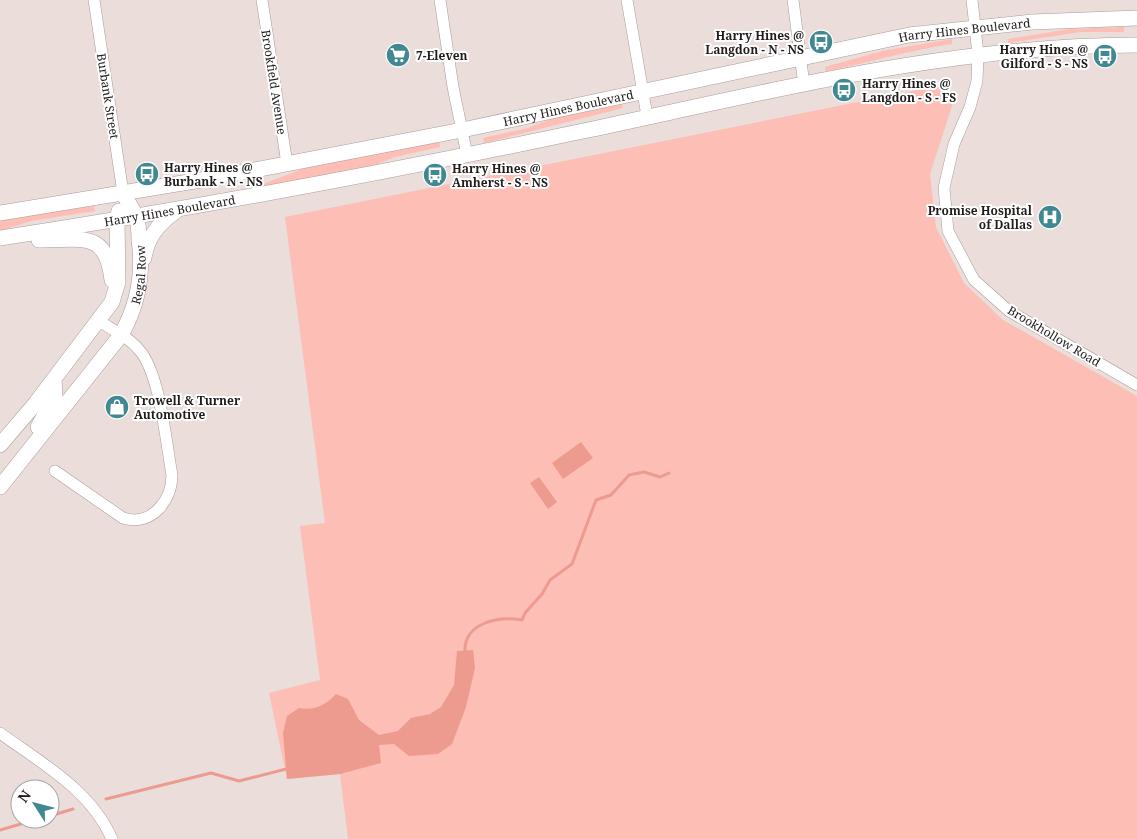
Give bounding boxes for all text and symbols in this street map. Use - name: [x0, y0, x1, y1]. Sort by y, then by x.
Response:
- street label: Harry Hines Boulevard: [897, 14, 1032, 46]
- place label: Harry Hines @ Langdon - N - NS: [705, 27, 804, 58]
- street label: Brookfield Avenue: [257, 28, 291, 136]
- bus stop icon: Harry Hines @ Langdon - N - NS: [808, 29, 834, 55]
- place label: Harry Hines @ Gilford - S - NS: [999, 41, 1088, 72]
- supermarket icon: 7-Eleven: [385, 42, 411, 68]
- bus stop icon: Harry Hines @ Gilford - S - NS: [1092, 43, 1118, 69]
- place label: 7-Eleven: [416, 47, 468, 64]
- street label: Burbank Street: [93, 52, 123, 140]
- place label: Harry Hines @ Langdon - S - FS: [862, 75, 956, 106]
- bus stop icon: Harry Hines @ Langdon - S - FS: [831, 77, 857, 103]
- street label: Harry Hines Boulevard: [501, 85, 636, 130]
- place label: Harry Hines @ Burbank - N - NS: [164, 159, 263, 190]
- place label: Harry Hines @ Amherst - S - NS: [452, 160, 548, 191]
- bus stop icon: Harry Hines @ Burbank - N - NS: [134, 161, 160, 187]
- bus stop icon: Harry Hines @ Amherst - S - NS: [422, 162, 448, 188]
- street label: Harry Hines Boulevard: [103, 190, 237, 230]
- place label: Promise Hospital of Dallas: [928, 202, 1033, 233]
- hospital icon: Promise Hospital of Dallas: [1037, 204, 1063, 230]
- street label: Regal Row: [126, 244, 149, 306]
- street label: Brookhollow Road: [1004, 302, 1104, 371]
- place label: Trowell & Turner Automotive: [134, 392, 241, 423]
- shop icon: Trowell & Turner Automotive: [104, 394, 130, 420]
- north arrow: [10, 779, 60, 829]
- text: N: [13, 786, 35, 806]

